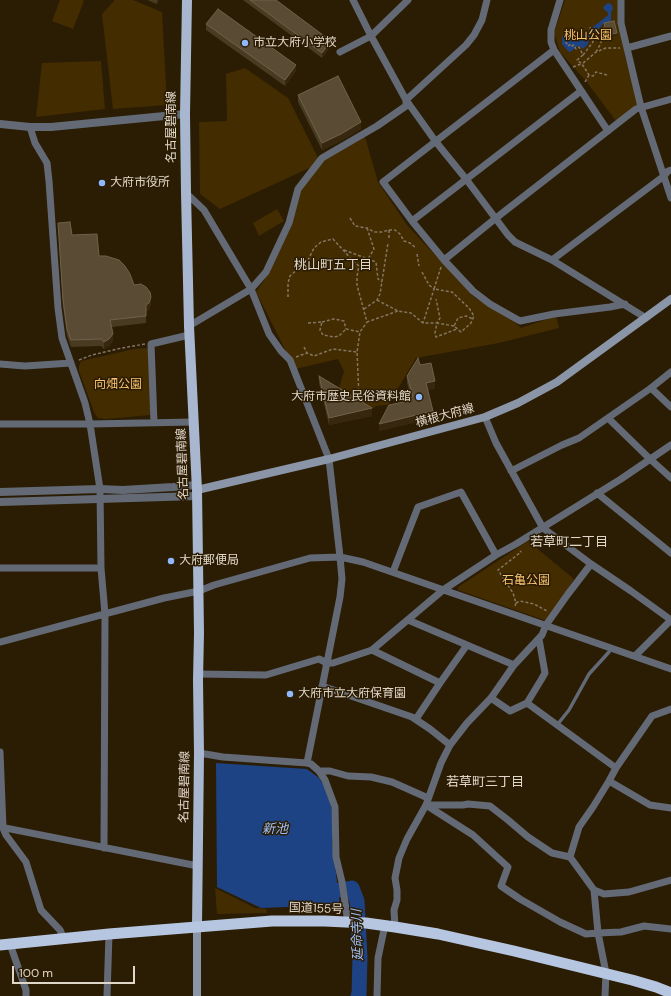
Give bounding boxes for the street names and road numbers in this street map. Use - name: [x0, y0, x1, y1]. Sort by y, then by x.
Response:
- street label: 名古屋碧南線: [165, 91, 179, 163]
- street label: 横根大府線: [414, 401, 476, 431]
- street label: 名古屋碧南線: [175, 428, 191, 500]
- street label: 名古屋碧南線: [177, 751, 193, 823]
- street label: 国道155号: [289, 901, 343, 917]

